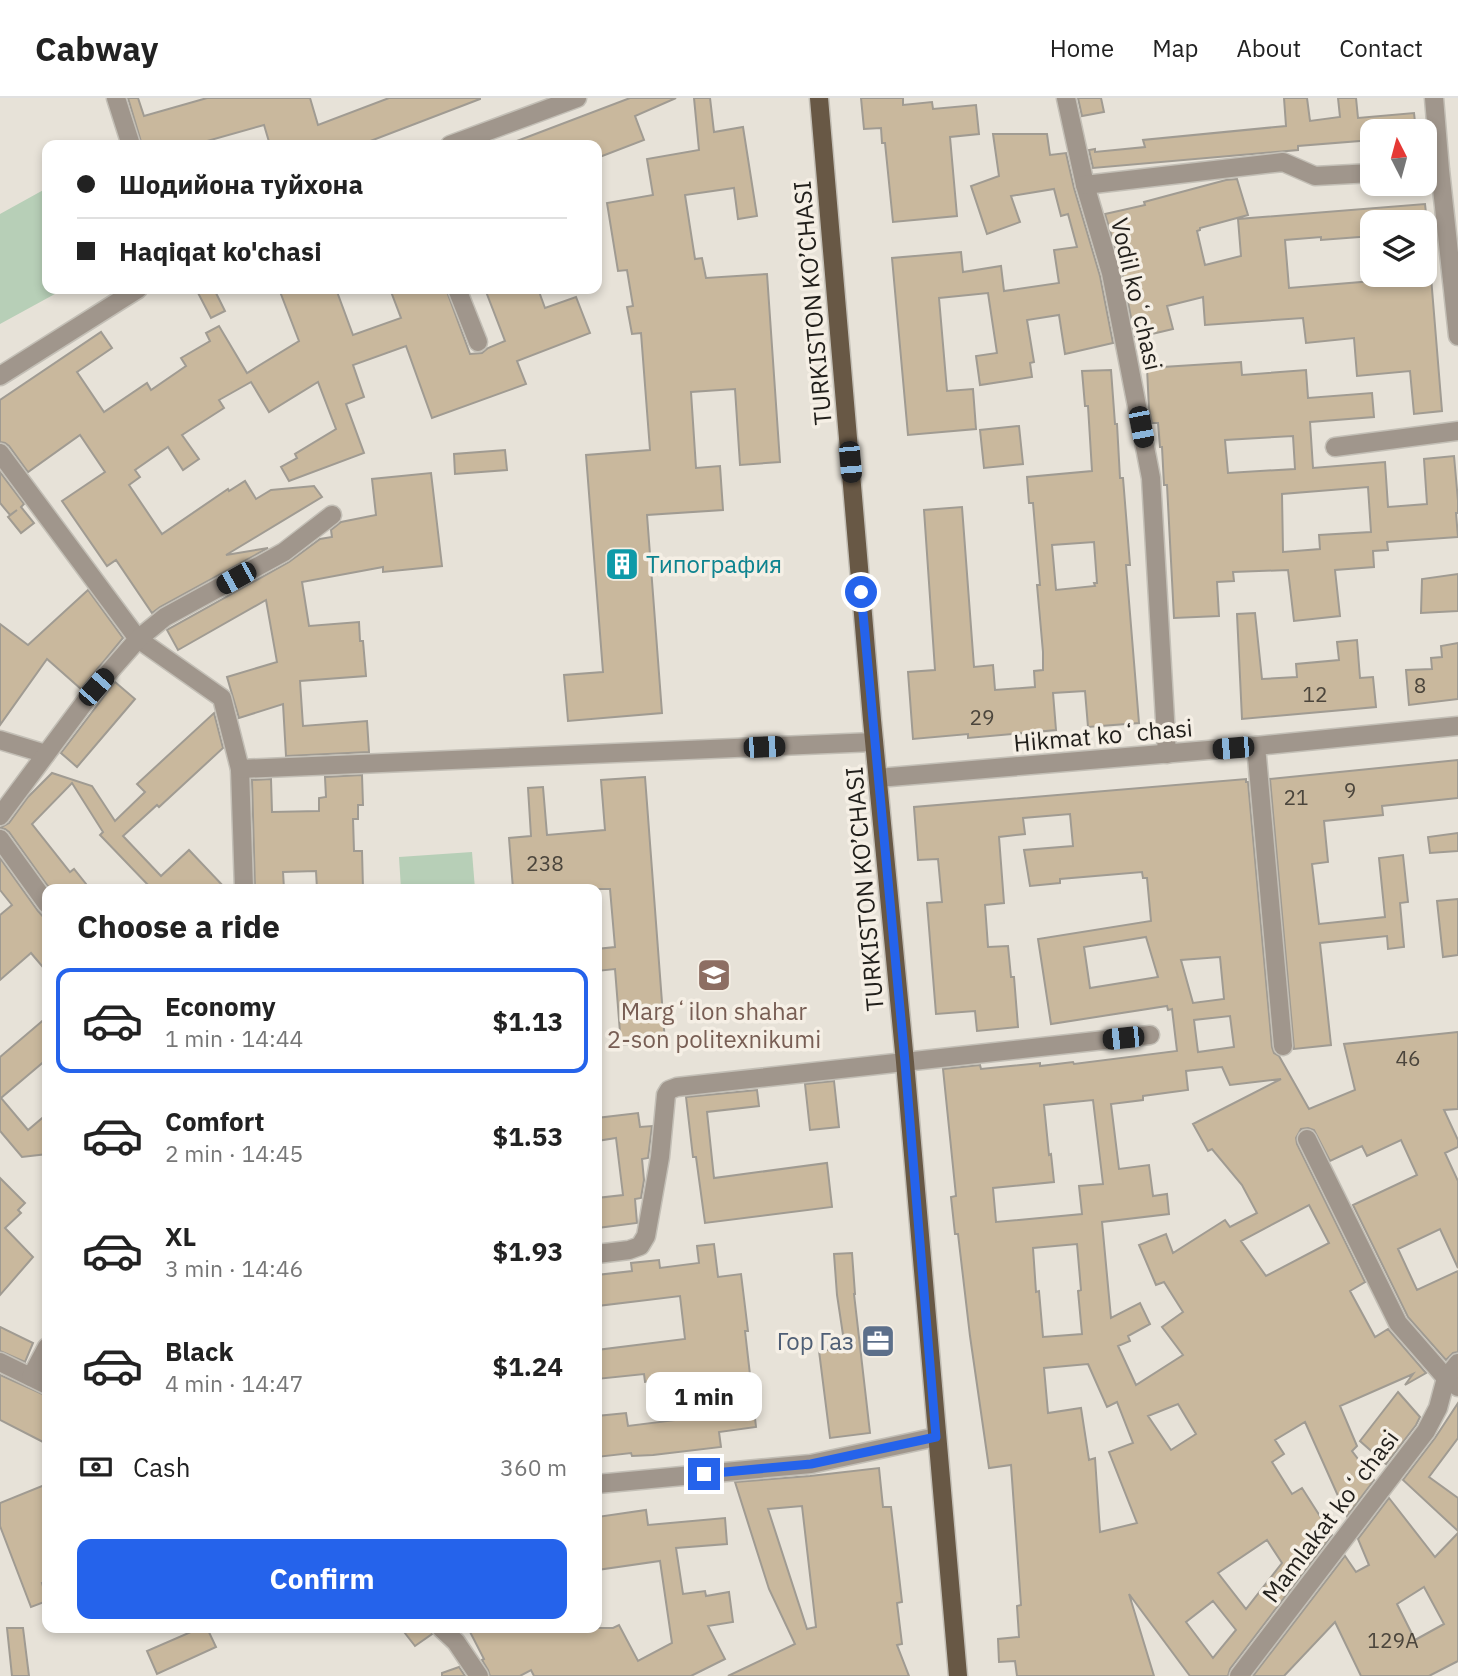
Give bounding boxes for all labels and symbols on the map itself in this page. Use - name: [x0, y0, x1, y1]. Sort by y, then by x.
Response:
- north arrow: [1360, 119, 1437, 196]
- street label: TURKISTON KO’CHASI: [785, 180, 839, 426]
- street label: Vodil koʻchasi: [1104, 215, 1170, 373]
- car: [1127, 404, 1156, 450]
- car: [838, 440, 863, 484]
- building icon: Типография: [603, 545, 641, 583]
- place label: Типография: [646, 548, 782, 580]
- car: [213, 559, 260, 597]
- route start: [845, 576, 877, 608]
- car: [75, 664, 118, 710]
- house number: 8: [1414, 671, 1426, 699]
- house number: 12: [1302, 680, 1328, 708]
- house number: 29: [969, 703, 995, 731]
- street label: Hikmat koʻchasi: [1012, 711, 1194, 759]
- car: [743, 736, 786, 758]
- car: [1212, 736, 1255, 760]
- street label: TURKISTON KO’CHASI: [837, 766, 891, 1012]
- house number: 9: [1344, 776, 1356, 804]
- house number: 21: [1283, 783, 1309, 811]
- house number: 238: [526, 849, 564, 877]
- school or university icon: Margʻilon shahar 2-son politexnikumi: [695, 956, 733, 994]
- place label: Margʻilon shahar 2-son politexnikumi: [607, 995, 821, 1055]
- car: [1102, 1025, 1145, 1051]
- house number: 46: [1395, 1044, 1421, 1072]
- office icon: Гор Газ: [859, 1322, 897, 1360]
- place label: Гор Газ: [777, 1325, 854, 1357]
- callout: 1 min: [646, 1372, 762, 1422]
- street label: Mamlakat koʻchasi: [1255, 1423, 1405, 1609]
- route end: [688, 1458, 720, 1490]
- house number: 129А: [1367, 1626, 1419, 1654]

